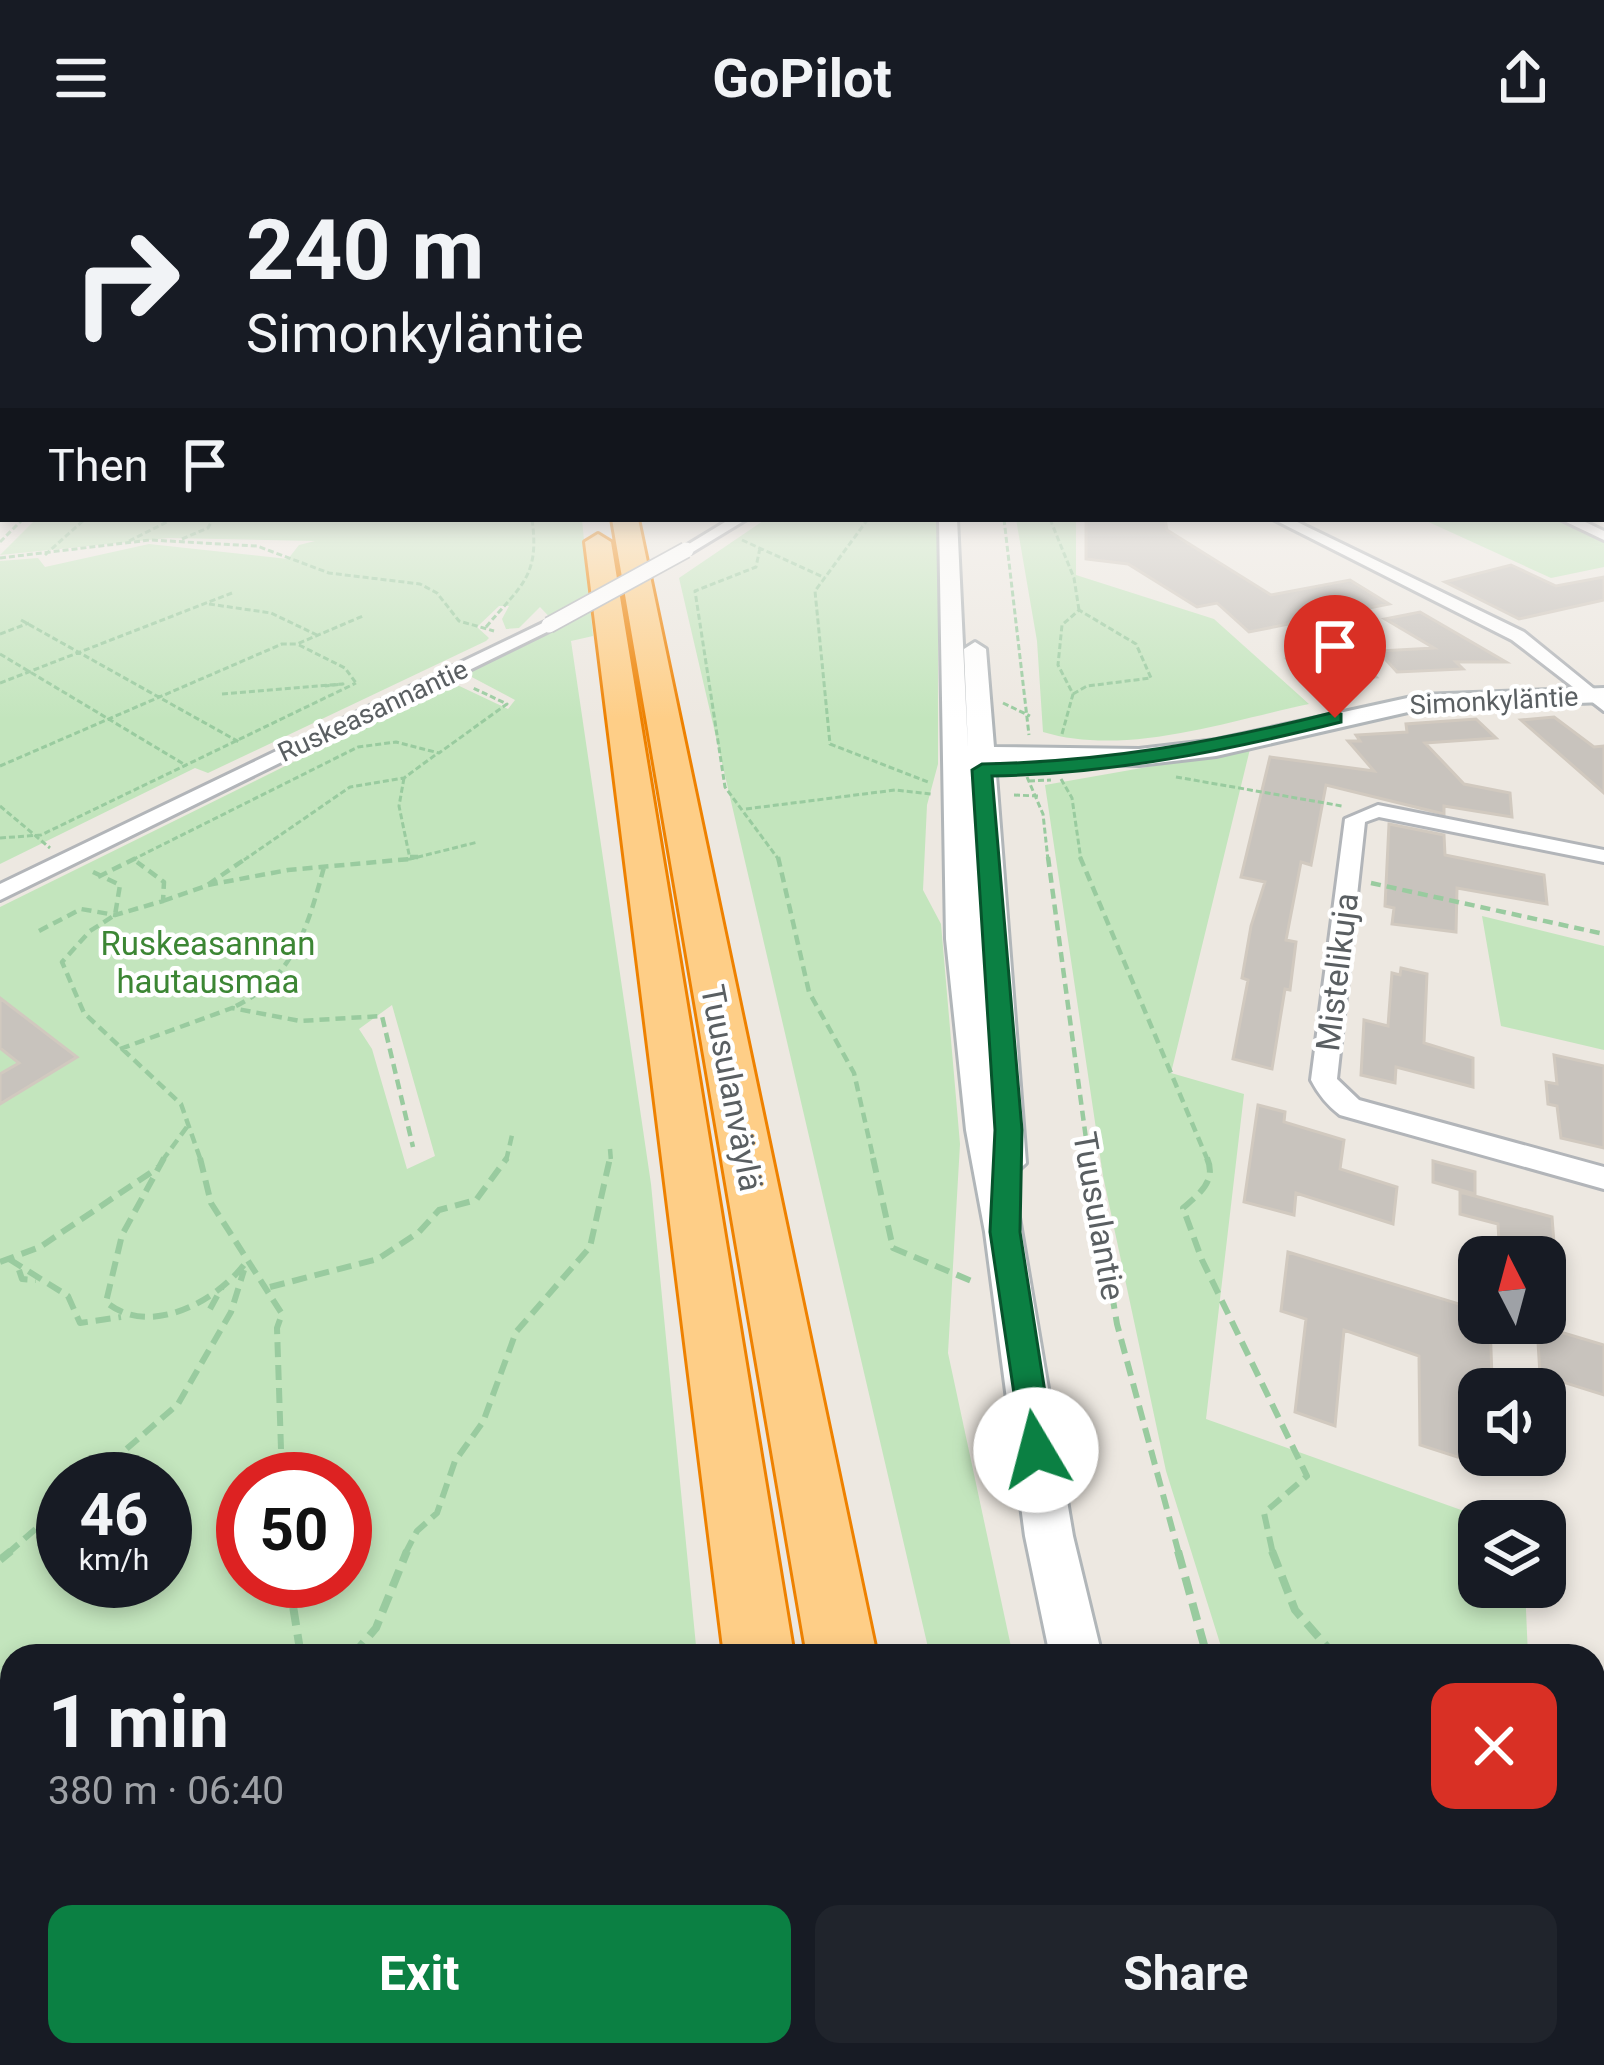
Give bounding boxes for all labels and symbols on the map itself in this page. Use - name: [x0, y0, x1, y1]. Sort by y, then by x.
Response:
- pin: [1284, 595, 1386, 718]
- street label: Ruskeasannantie: [273, 653, 473, 769]
- street label: Simonkyläntie: [1409, 681, 1579, 721]
- street label: Mistelikuja: [1308, 891, 1366, 1053]
- park label: Ruskeasannan hautausmaa: [100, 924, 316, 1001]
- street label: Tuusulanväylä: [693, 982, 771, 1194]
- street label: Tuusulantie: [1065, 1129, 1133, 1303]
- north arrow: [1458, 1236, 1566, 1344]
- position arrow: [973, 1387, 1099, 1513]
- speed limit sign: 50: [216, 1452, 372, 1608]

